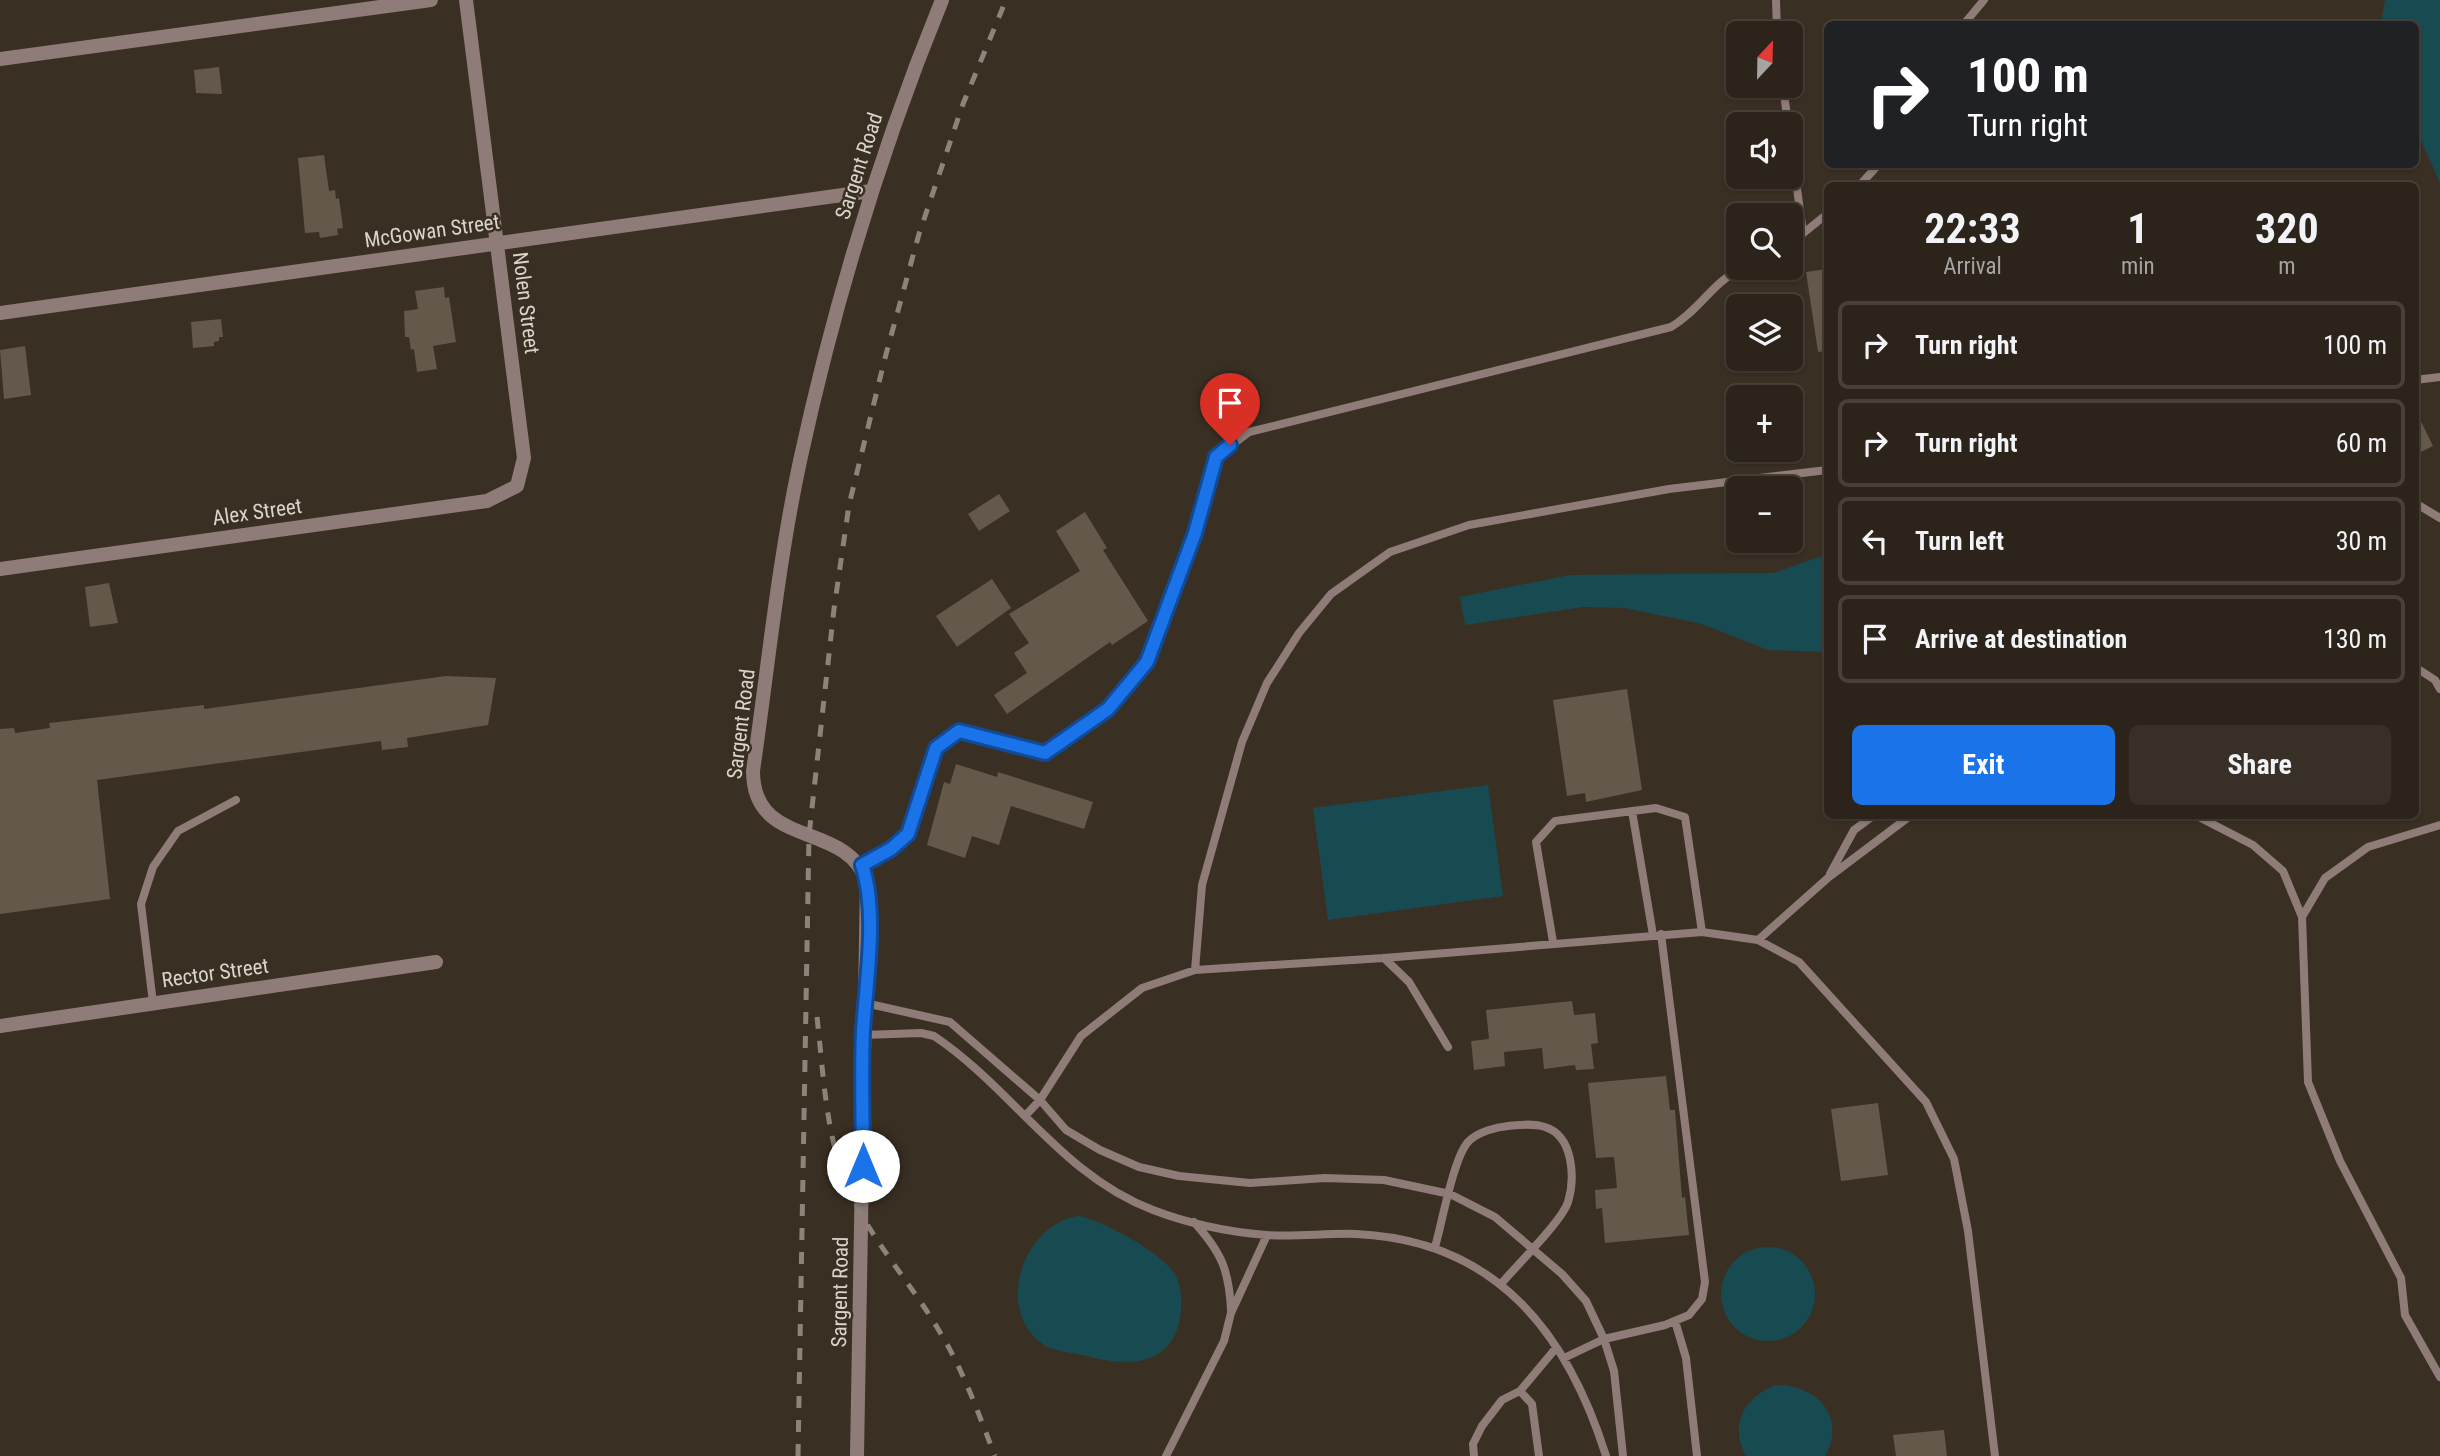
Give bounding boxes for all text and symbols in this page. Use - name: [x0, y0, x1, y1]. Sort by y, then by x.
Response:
- north arrow: [1726, 21, 1802, 98]
- map controls: [1726, 21, 1803, 553]
- text: 100 m: [1967, 47, 2089, 104]
- icon: right: [1852, 49, 1943, 140]
- text: Turn right: [1967, 106, 2088, 144]
- street label: Sargent Road: [830, 110, 888, 222]
- button: sound: [1726, 112, 1803, 189]
- button: search: [1726, 203, 1803, 280]
- text: 22:33: [1924, 204, 2021, 253]
- text: 1: [2127, 204, 2148, 253]
- text: 320: [2255, 204, 2319, 253]
- street label: McGowan Street: [363, 210, 501, 252]
- street label: Nolen Street: [508, 251, 544, 355]
- text: Arrival: [1943, 253, 2002, 280]
- text: min: [2121, 253, 2155, 280]
- text: m: [2278, 253, 2295, 280]
- button: layers: [1726, 294, 1803, 371]
- icon: right: [1856, 326, 1894, 364]
- text: Turn right: [1915, 330, 2017, 360]
- text: 100 m: [2323, 330, 2387, 360]
- pin: [1200, 373, 1260, 445]
- icon: arrive: [1211, 384, 1249, 422]
- button: +: [1726, 385, 1803, 462]
- icon: right: [1856, 424, 1894, 462]
- text: Turn right: [1915, 428, 2017, 458]
- text: 60 m: [2336, 428, 2387, 458]
- button: −: [1726, 476, 1803, 553]
- street label: Alex Street: [211, 494, 303, 530]
- icon: left: [1856, 522, 1894, 560]
- text: Turn left: [1915, 526, 2004, 556]
- text: 30 m: [2336, 526, 2387, 556]
- icon: arrive: [1856, 620, 1894, 658]
- text: Arrive at destination: [1915, 624, 2127, 654]
- text: 130 m: [2323, 624, 2387, 654]
- street label: Sargent Road: [722, 668, 760, 780]
- button: Exit: [1852, 725, 2115, 805]
- button: Share: [2129, 725, 2391, 805]
- street label: Rector Street: [160, 954, 270, 992]
- position arrow: [826, 1129, 900, 1203]
- street label: Sargent Road: [827, 1236, 853, 1348]

